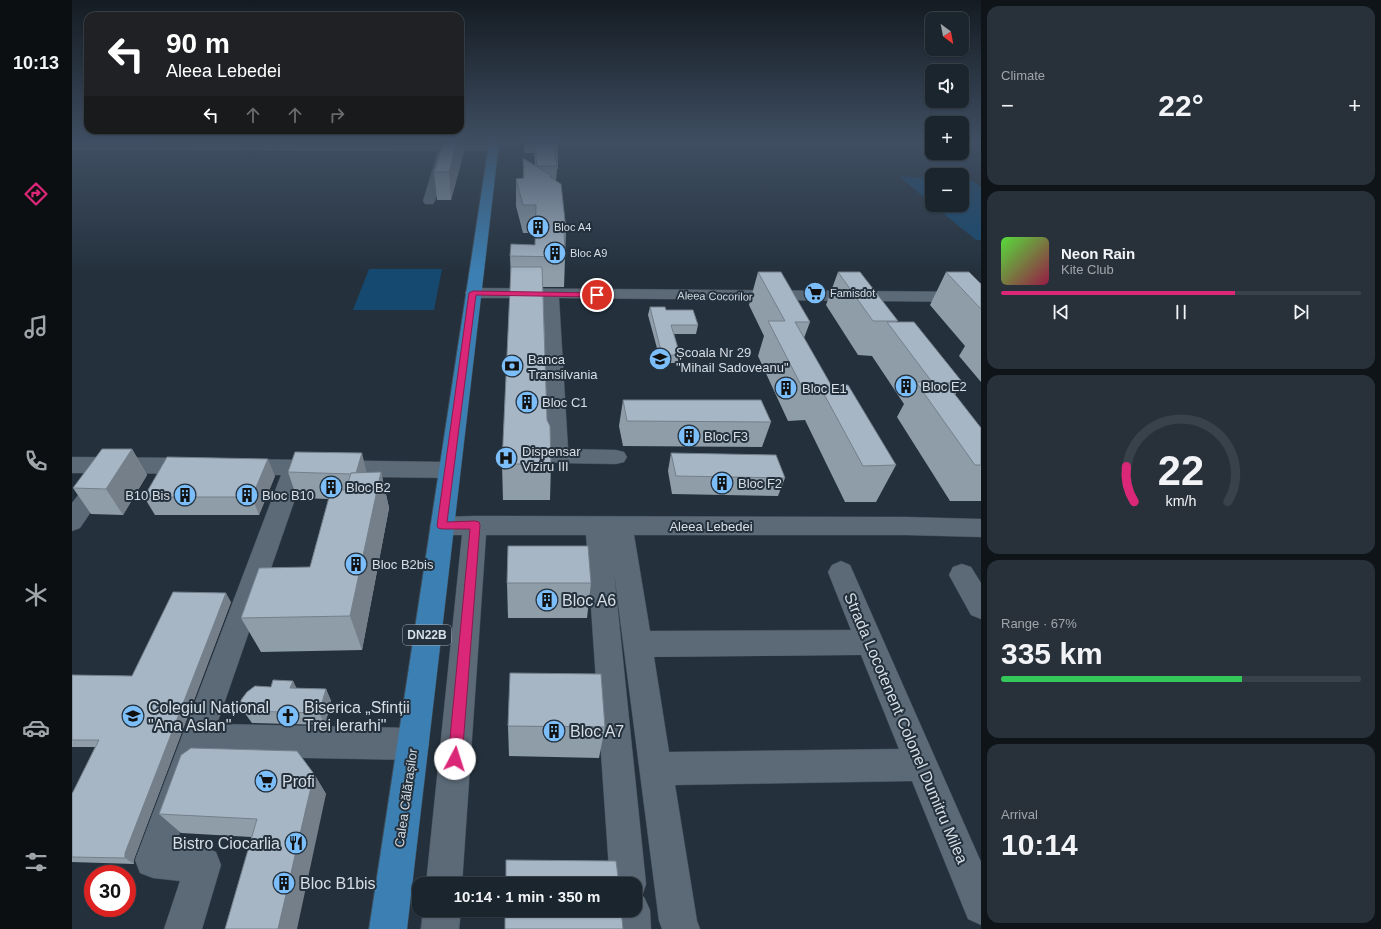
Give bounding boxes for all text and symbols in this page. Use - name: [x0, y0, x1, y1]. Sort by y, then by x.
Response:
- north arrow: [925, 12, 969, 56]
- map controls: [925, 12, 969, 212]
- icon: left: [100, 28, 152, 80]
- text: 90 m: [166, 28, 230, 59]
- text: 10:13: [13, 53, 59, 73]
- text: Aleea Lebedei: [166, 61, 281, 81]
- button: sound: [925, 64, 969, 108]
- text: Climate: [1001, 68, 1045, 83]
- text: 22°: [1158, 89, 1204, 122]
- text: −: [1001, 93, 1014, 118]
- text: +: [1348, 93, 1361, 118]
- icon: left: [200, 104, 222, 126]
- icon: ahead: [242, 104, 264, 126]
- icon: ahead: [284, 104, 306, 126]
- icon: right: [326, 104, 348, 126]
- button: +: [925, 116, 969, 160]
- button: −: [925, 168, 969, 212]
- icon: directions: [22, 180, 50, 208]
- building icon: Bloc A4: [525, 214, 551, 240]
- place label: Bloc A4: [554, 221, 591, 233]
- building icon: Bloc A9: [542, 240, 568, 266]
- text: Neon Rain: [1061, 245, 1135, 262]
- place label: Bloc A9: [570, 247, 607, 259]
- text: Kite Club: [1061, 262, 1114, 277]
- pin: [580, 278, 614, 312]
- supermarket icon: Famisdot: [802, 280, 828, 306]
- icon: arrive: [586, 284, 608, 306]
- place label: Famisdot: [830, 287, 875, 299]
- street label: Aleea Cocorilor: [677, 289, 753, 303]
- icon: previous: [1050, 301, 1072, 323]
- icon: pause: [1170, 301, 1192, 323]
- icon: next: [1290, 301, 1312, 323]
- icon: music: [22, 313, 50, 341]
- place label: Școala Nr 29 "Mihail Sadoveanu": [676, 345, 789, 375]
- school or university icon: Școala Nr 29 "Mihail Sadoveanu": [647, 346, 673, 372]
- place label: Banca Transilvania: [528, 352, 598, 382]
- bank icon: Banca Transilvania: [499, 353, 525, 379]
- building icon: Bloc E2: [893, 373, 919, 399]
- building icon: Bloc E1: [773, 375, 799, 401]
- place label: Bloc E2: [922, 379, 967, 394]
- place label: Bloc E1: [802, 381, 847, 396]
- building icon: Bloc C1: [514, 389, 540, 415]
- place label: Bloc C1: [542, 395, 588, 410]
- building icon: Bloc F3: [676, 423, 702, 449]
- place label: Bloc F3: [704, 429, 748, 444]
- place label: Dispensar Viziru III: [522, 444, 581, 474]
- hospital icon: Dispensar Viziru III: [493, 445, 519, 471]
- icon: phone: [22, 447, 50, 475]
- text: 22: [1158, 447, 1204, 494]
- building icon: Bloc F2: [709, 470, 735, 496]
- building icon: Bloc B2: [318, 474, 344, 500]
- place label: Bloc F2: [738, 476, 782, 491]
- place label: Bloc B2: [346, 480, 391, 495]
- building icon: B10 Bis: [172, 482, 198, 508]
- building icon: Bloc B10: [234, 482, 260, 508]
- place label: B10 Bis: [125, 488, 170, 503]
- place label: Bloc B10: [262, 488, 314, 503]
- text: km/h: [1166, 493, 1197, 509]
- street label: Aleea Lebedei: [669, 519, 753, 534]
- building icon: Bloc B2bis: [343, 551, 369, 577]
- place label: Bloc B2bis: [372, 557, 434, 572]
- icon: climate: [22, 581, 50, 609]
- building icon: Bloc A6: [534, 587, 560, 613]
- street label: Strada Locotenent Colonel Dumitru Milea: [841, 590, 971, 866]
- place label: Bloc A6: [562, 592, 616, 609]
- text: Range · 67%: [1001, 616, 1077, 631]
- road number: DN22B: [403, 625, 451, 645]
- text: 335 km: [1001, 637, 1103, 670]
- place label: Colegiul Național "Ana Aslan": [148, 699, 269, 734]
- place label: Biserica „Sfinții Trei Ierarhi": [304, 699, 410, 734]
- school or university icon: Colegiul Național "Ana Aslan": [120, 703, 146, 729]
- church icon: Biserica „Sfinții Trei Ierarhi": [275, 703, 301, 729]
- icon: car: [22, 714, 50, 742]
- building icon: Bloc A7: [541, 718, 567, 744]
- place label: Bloc A7: [570, 723, 624, 740]
- position arrow: [434, 738, 476, 780]
- street label: Calea Călărașilor: [392, 747, 420, 848]
- supermarket icon: Profi: [253, 768, 279, 794]
- place label: Profi: [282, 773, 315, 790]
- text: Arrival: [1001, 807, 1038, 822]
- text: 10:14: [1001, 828, 1078, 861]
- restaurant icon: Bistro Ciocarlia: [283, 830, 309, 856]
- place label: Bistro Ciocarlia: [172, 835, 280, 852]
- icon: filters: [22, 848, 50, 876]
- speed limit sign: 30: [84, 865, 136, 917]
- building icon: Bloc B1bis: [271, 870, 297, 896]
- place label: Bloc B1bis: [300, 875, 376, 892]
- text: 10:14 · 1 min · 350 m: [454, 888, 600, 905]

